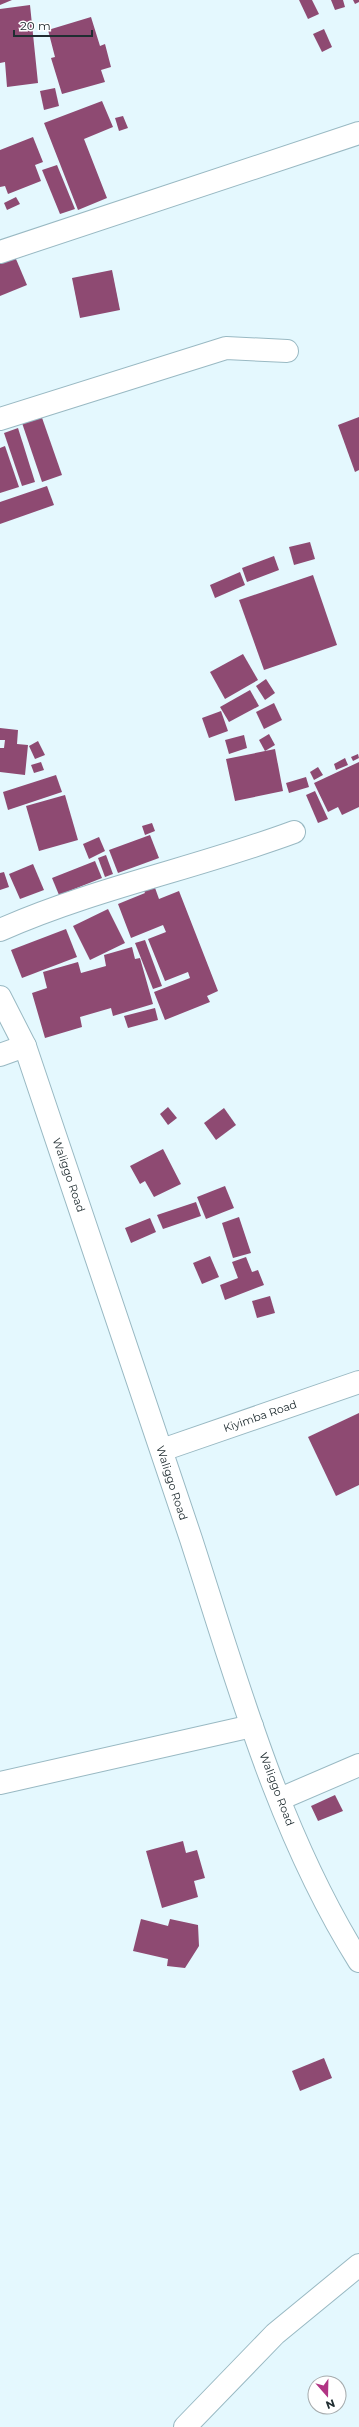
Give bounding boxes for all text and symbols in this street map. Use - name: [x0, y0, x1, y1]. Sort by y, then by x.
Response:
- scale bar: [14, 12, 92, 38]
- text: 20 m: [20, 18, 51, 33]
- street label: Waliggo Road: [50, 1136, 88, 1214]
- street label: Kiyimba Road: [221, 1397, 299, 1435]
- street label: Waliggo Road: [153, 1444, 191, 1522]
- street label: Waliggo Road: [257, 1750, 297, 1828]
- north arrow: [307, 2375, 347, 2415]
- text: N: [324, 2396, 337, 2412]

